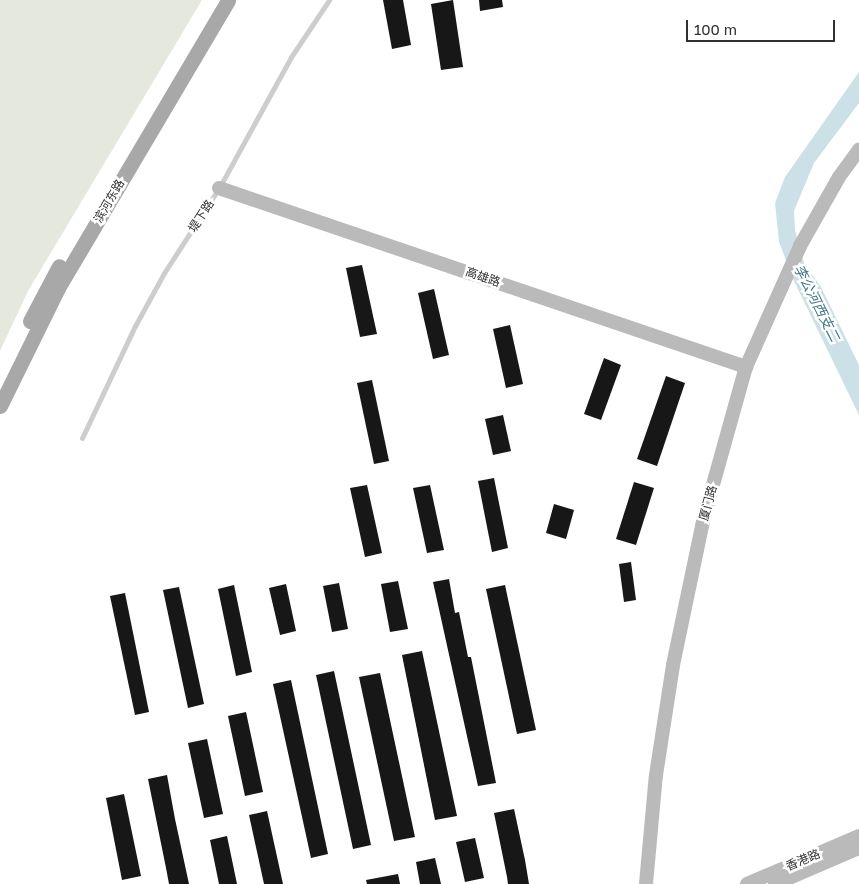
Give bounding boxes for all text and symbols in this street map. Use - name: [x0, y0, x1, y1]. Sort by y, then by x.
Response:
- scale bar: [689, 10, 838, 42]
- text: 100 m: [694, 20, 737, 38]
- street label: 滨河东路: [91, 177, 127, 225]
- street label: 堤下路: [185, 197, 217, 235]
- water label: 李公河西支二: [790, 262, 844, 344]
- street label: 高雄路: [464, 264, 502, 290]
- street label: 厦门路: [696, 484, 720, 522]
- street label: 香港路: [784, 846, 822, 874]

